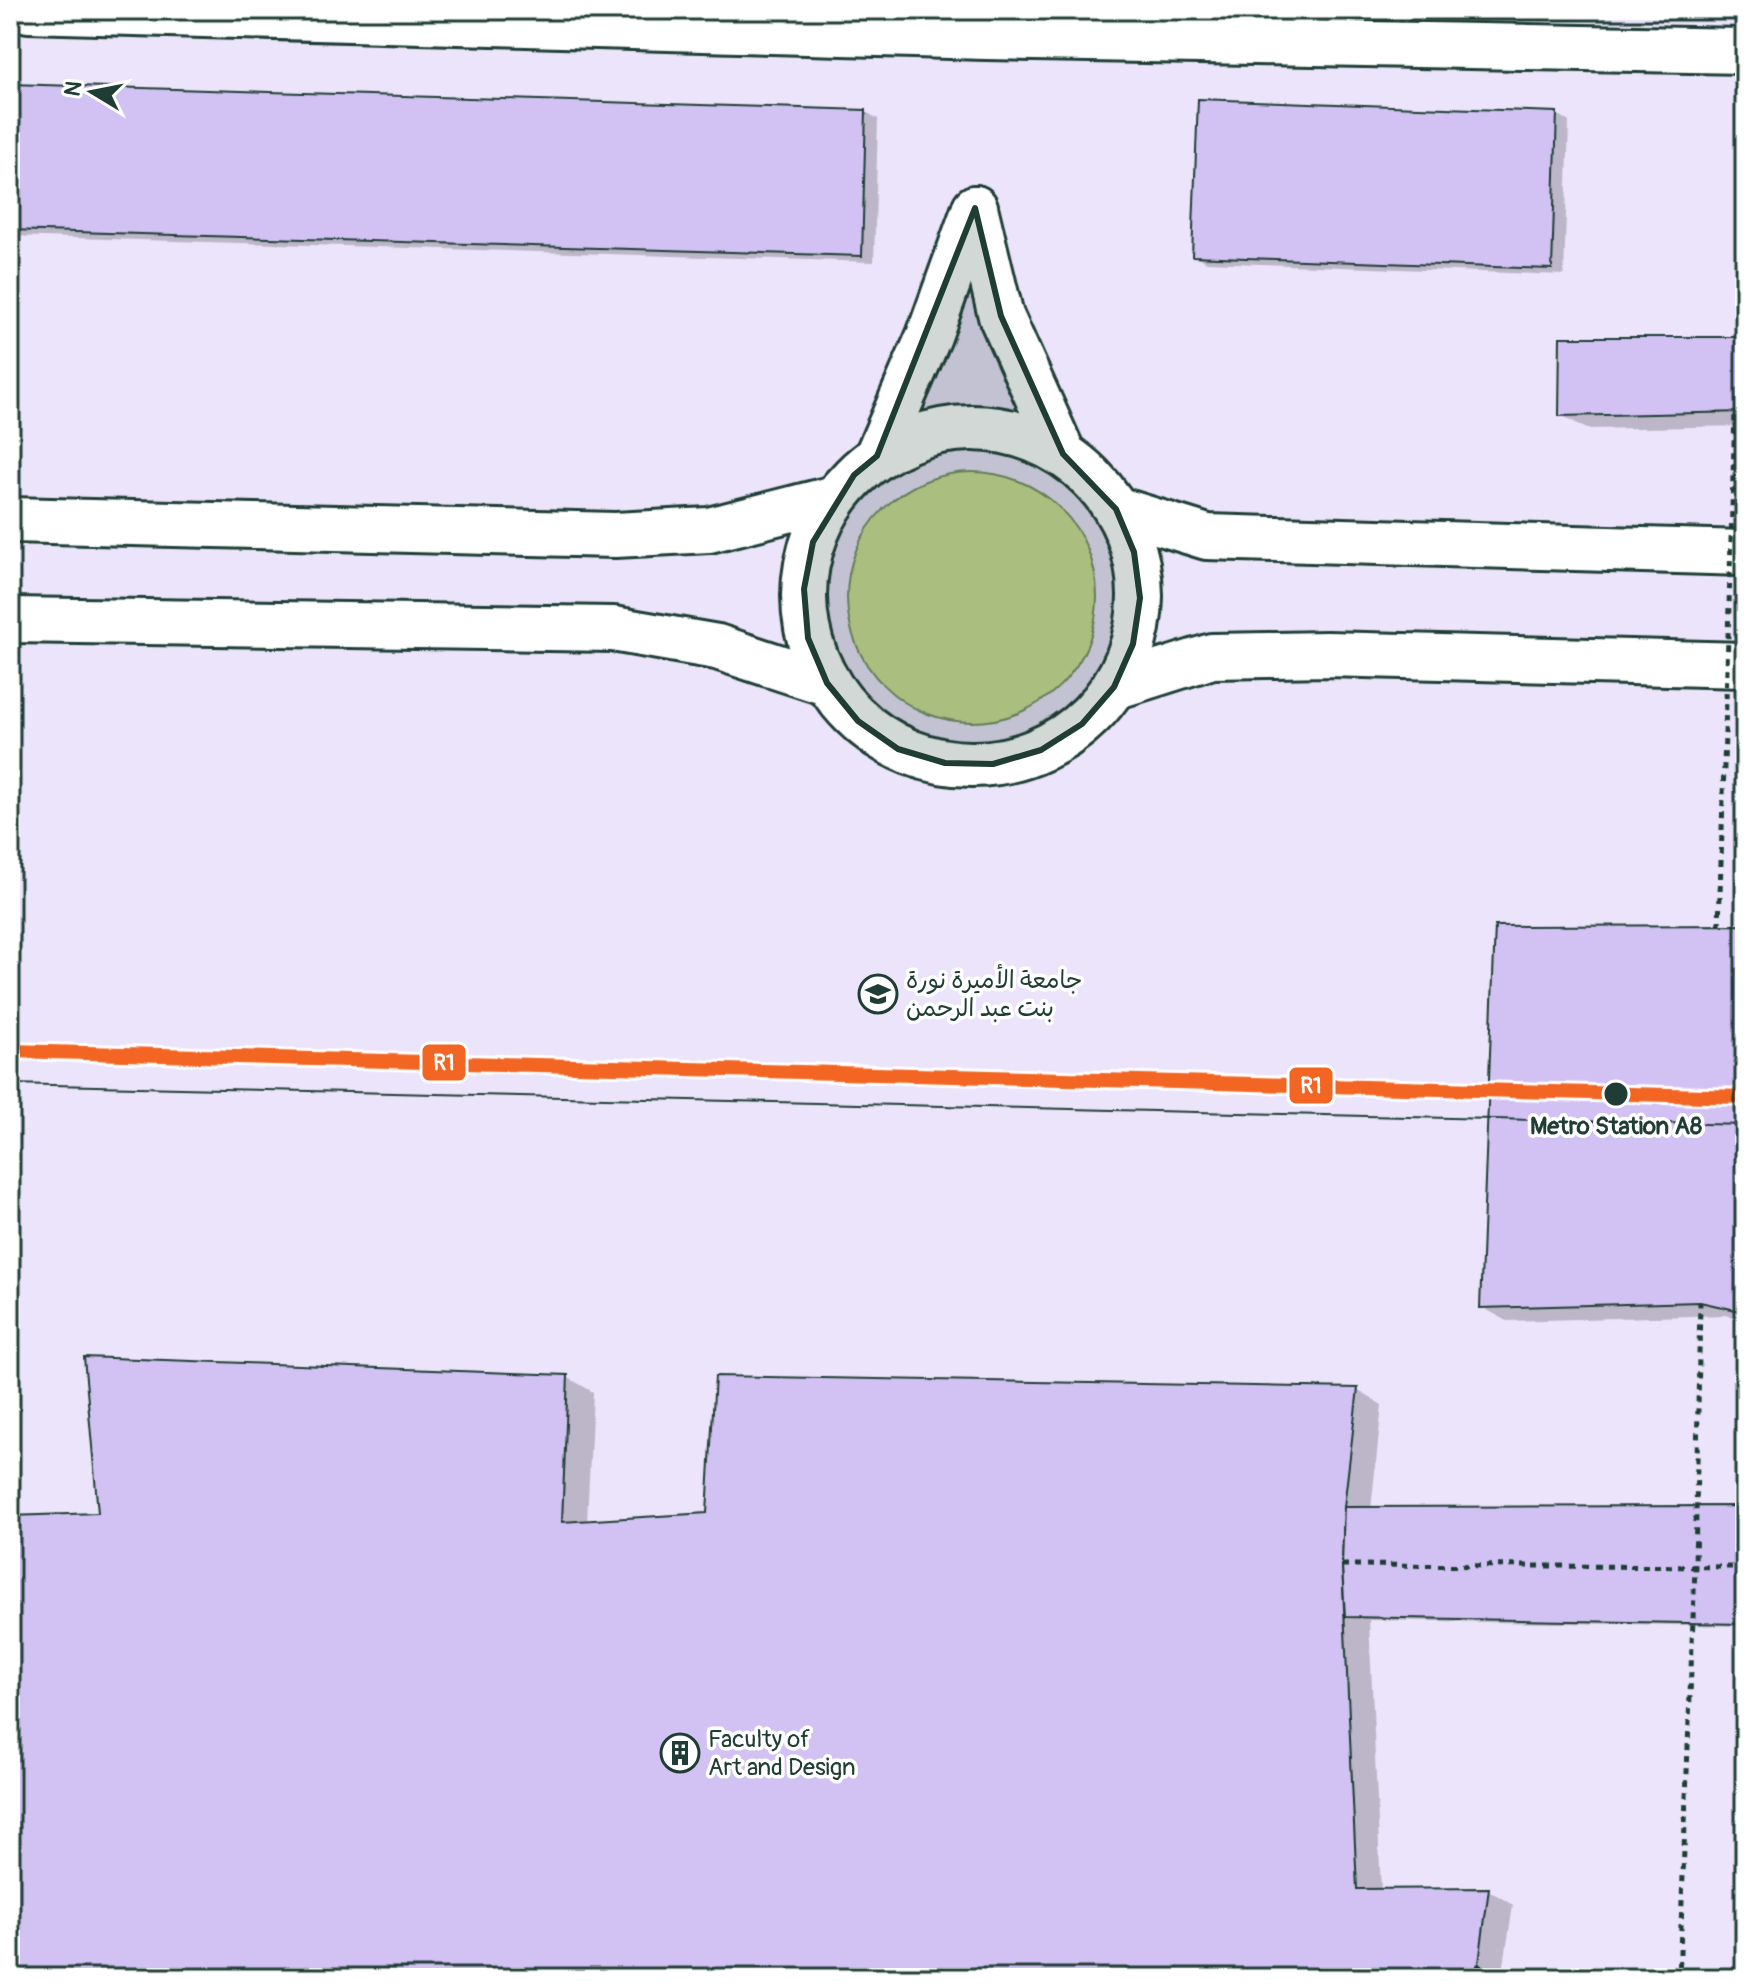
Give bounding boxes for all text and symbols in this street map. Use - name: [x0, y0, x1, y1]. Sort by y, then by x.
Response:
- north arrow: [52, 52, 132, 132]
- text: N: [58, 79, 88, 98]
- place label: جامعة الأميرة نورة بنت عبد الرحمن: [906, 963, 1082, 1023]
- school or university icon: جامعة الأميرة نورة بنت عبد الرحمن: [857, 973, 899, 1015]
- line badge: R1: [421, 1043, 467, 1082]
- text: R1: [433, 1049, 455, 1077]
- line badge: R1: [1288, 1066, 1334, 1105]
- text: R1: [1300, 1072, 1322, 1100]
- marker: Metro Station A8: [1602, 1080, 1630, 1108]
- place label: Metro Station A8: [1530, 1112, 1702, 1141]
- place label: Faculty of Art and Design: [708, 1725, 856, 1782]
- building icon: Faculty of Art and Design: [659, 1732, 701, 1774]

